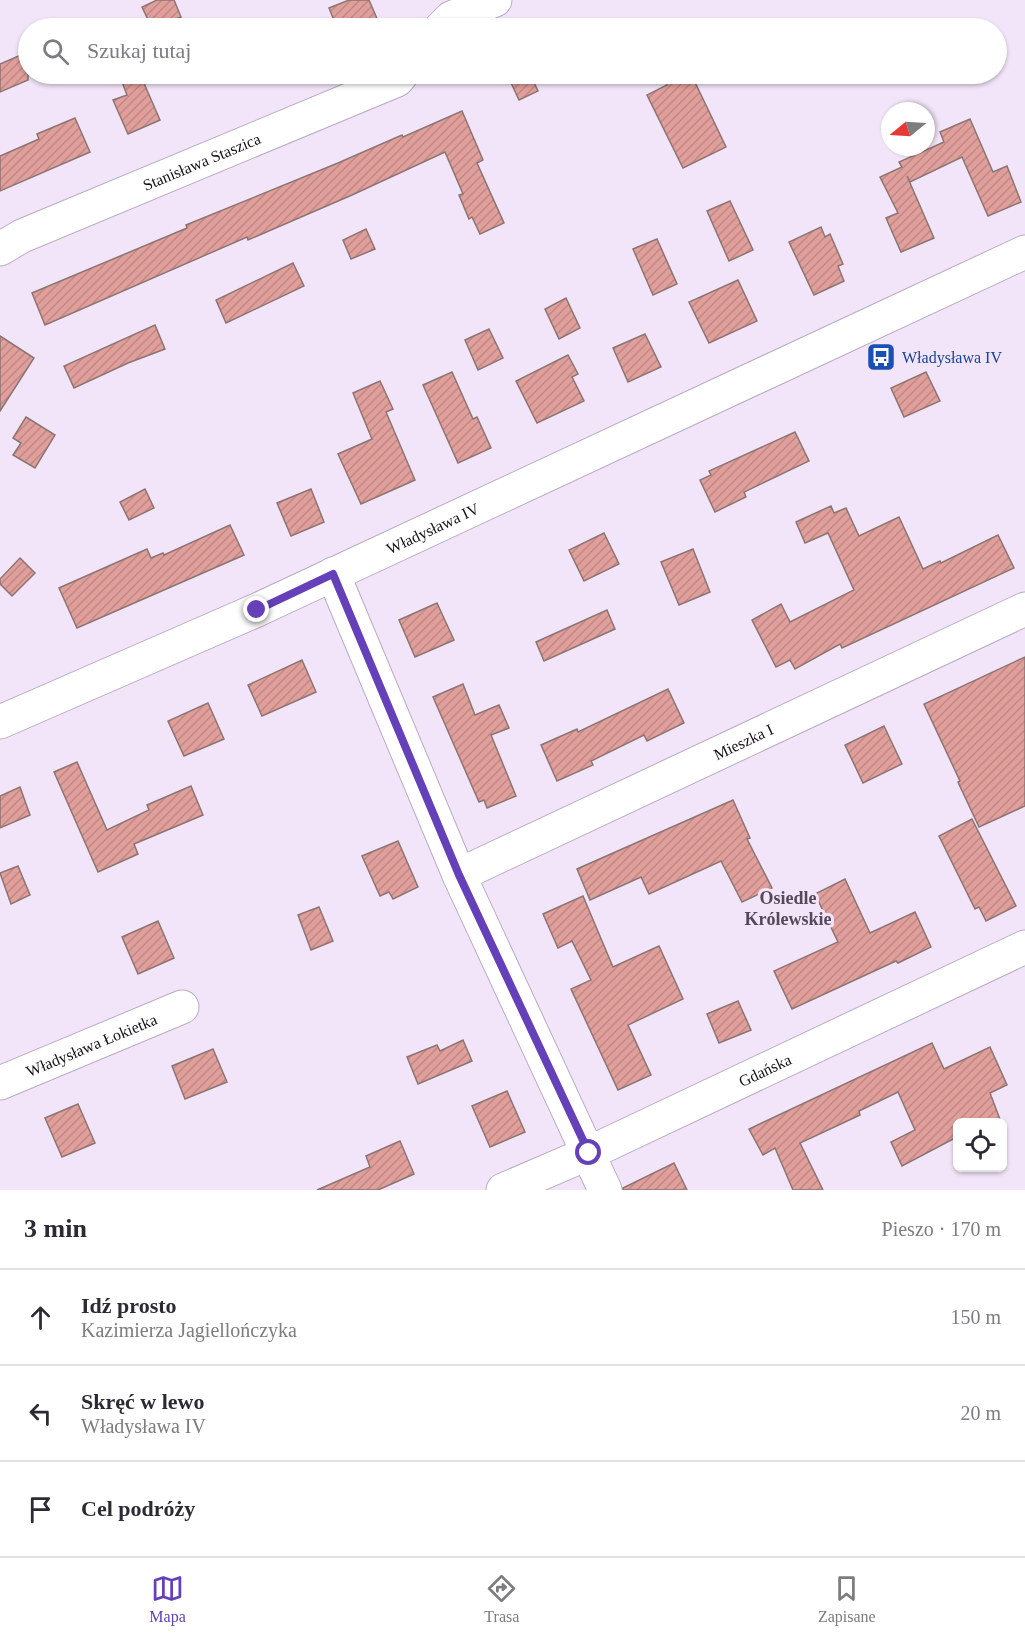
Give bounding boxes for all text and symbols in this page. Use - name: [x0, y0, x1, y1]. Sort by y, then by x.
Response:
- search box: [18, 18, 1007, 84]
- icon: search: [39, 35, 72, 68]
- text: Szukaj tutaj: [87, 38, 191, 63]
- north arrow: [881, 102, 935, 156]
- street label: Stanisława Staszica: [140, 129, 263, 193]
- bus stop icon: Władysława IV: [865, 341, 897, 373]
- place label: Władysława IV: [902, 349, 1002, 367]
- street label: Władysława IV: [384, 499, 482, 557]
- route end: [243, 596, 269, 622]
- street label: Mieszka I: [711, 720, 776, 763]
- district label: Osiedle Królewskie: [745, 888, 832, 929]
- street label: Władysława Łokietka: [23, 1010, 159, 1080]
- street label: Gdańska: [736, 1050, 794, 1090]
- map controls: [953, 1118, 1007, 1172]
- button: locate: [953, 1118, 1007, 1172]
- route start: [575, 1139, 601, 1165]
- text: 3 min: [24, 1214, 87, 1243]
- text: Pieszo · 170 m: [882, 1218, 1001, 1240]
- text: Idź prosto: [81, 1293, 177, 1318]
- icon: ahead: [24, 1301, 57, 1334]
- text: 150 m: [950, 1306, 1001, 1328]
- text: Kazimierza Jagiellończyka: [81, 1319, 297, 1341]
- text: Skręć w lewo: [81, 1389, 204, 1414]
- icon: left: [24, 1397, 57, 1430]
- text: 20 m: [960, 1402, 1001, 1424]
- text: Władysława IV: [81, 1415, 206, 1437]
- icon: arrive: [24, 1493, 57, 1526]
- text: Cel podróży: [81, 1496, 195, 1521]
- tab: Mapa: [149, 1572, 186, 1626]
- tab: Trasa: [484, 1572, 519, 1626]
- tab: Zapisane: [818, 1572, 876, 1626]

